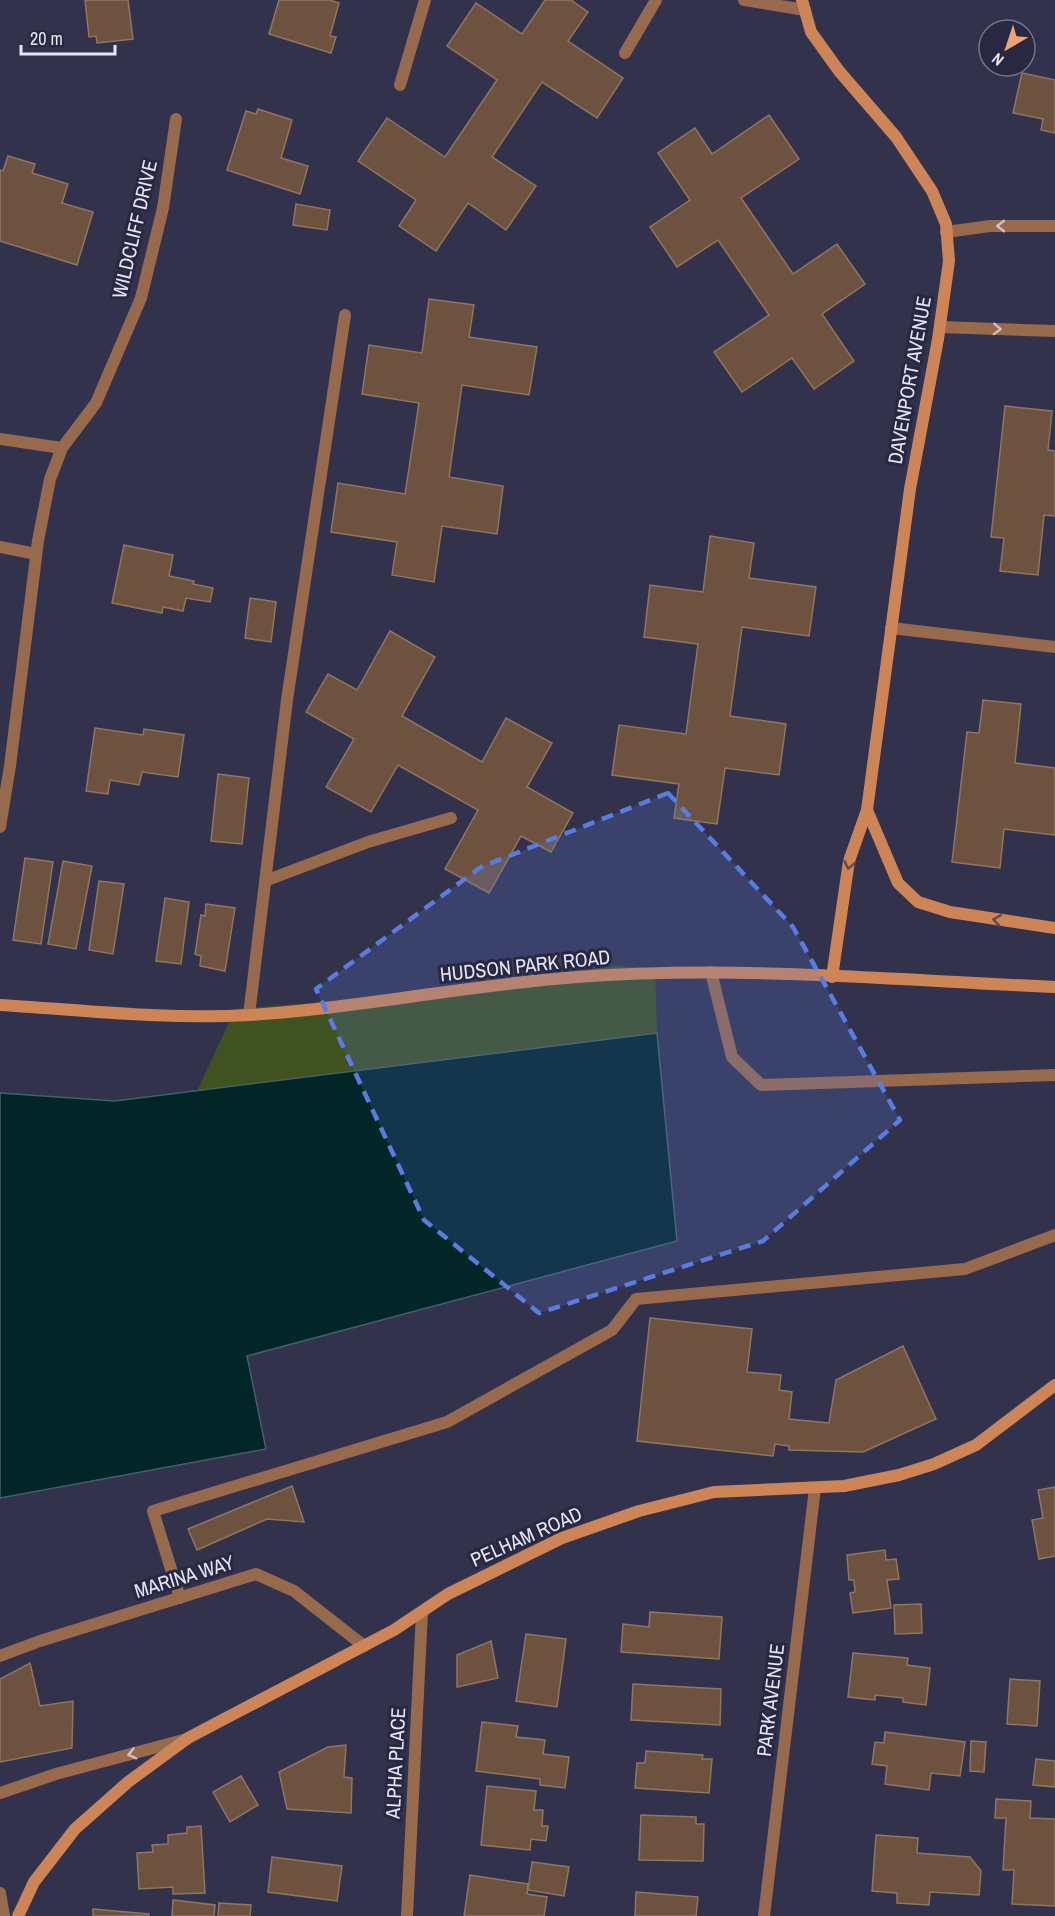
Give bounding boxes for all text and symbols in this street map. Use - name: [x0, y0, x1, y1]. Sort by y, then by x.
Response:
- scale bar: [21, 18, 116, 56]
- north arrow: [977, 18, 1037, 78]
- text: 20 m: [30, 26, 63, 51]
- text: N: [987, 48, 1008, 71]
- street label: WILDCLIFF DRIVE: [105, 157, 163, 301]
- one-way arrow: [996, 220, 1005, 232]
- street label: DAVENPORT AVENUE: [881, 294, 937, 466]
- one-way arrow: [993, 323, 1002, 335]
- one-way arrow: [843, 860, 856, 870]
- one-way arrow: [993, 914, 1002, 926]
- street label: HUDSON PARK ROAD: [439, 943, 611, 987]
- street label: PELHAM ROAD: [466, 1499, 586, 1573]
- street label: MARINA WAY: [131, 1548, 237, 1604]
- street label: PARK AVENUE: [750, 1642, 790, 1758]
- street label: ALPHA PLACE: [379, 1707, 411, 1820]
- one-way arrow: [127, 1746, 137, 1759]

